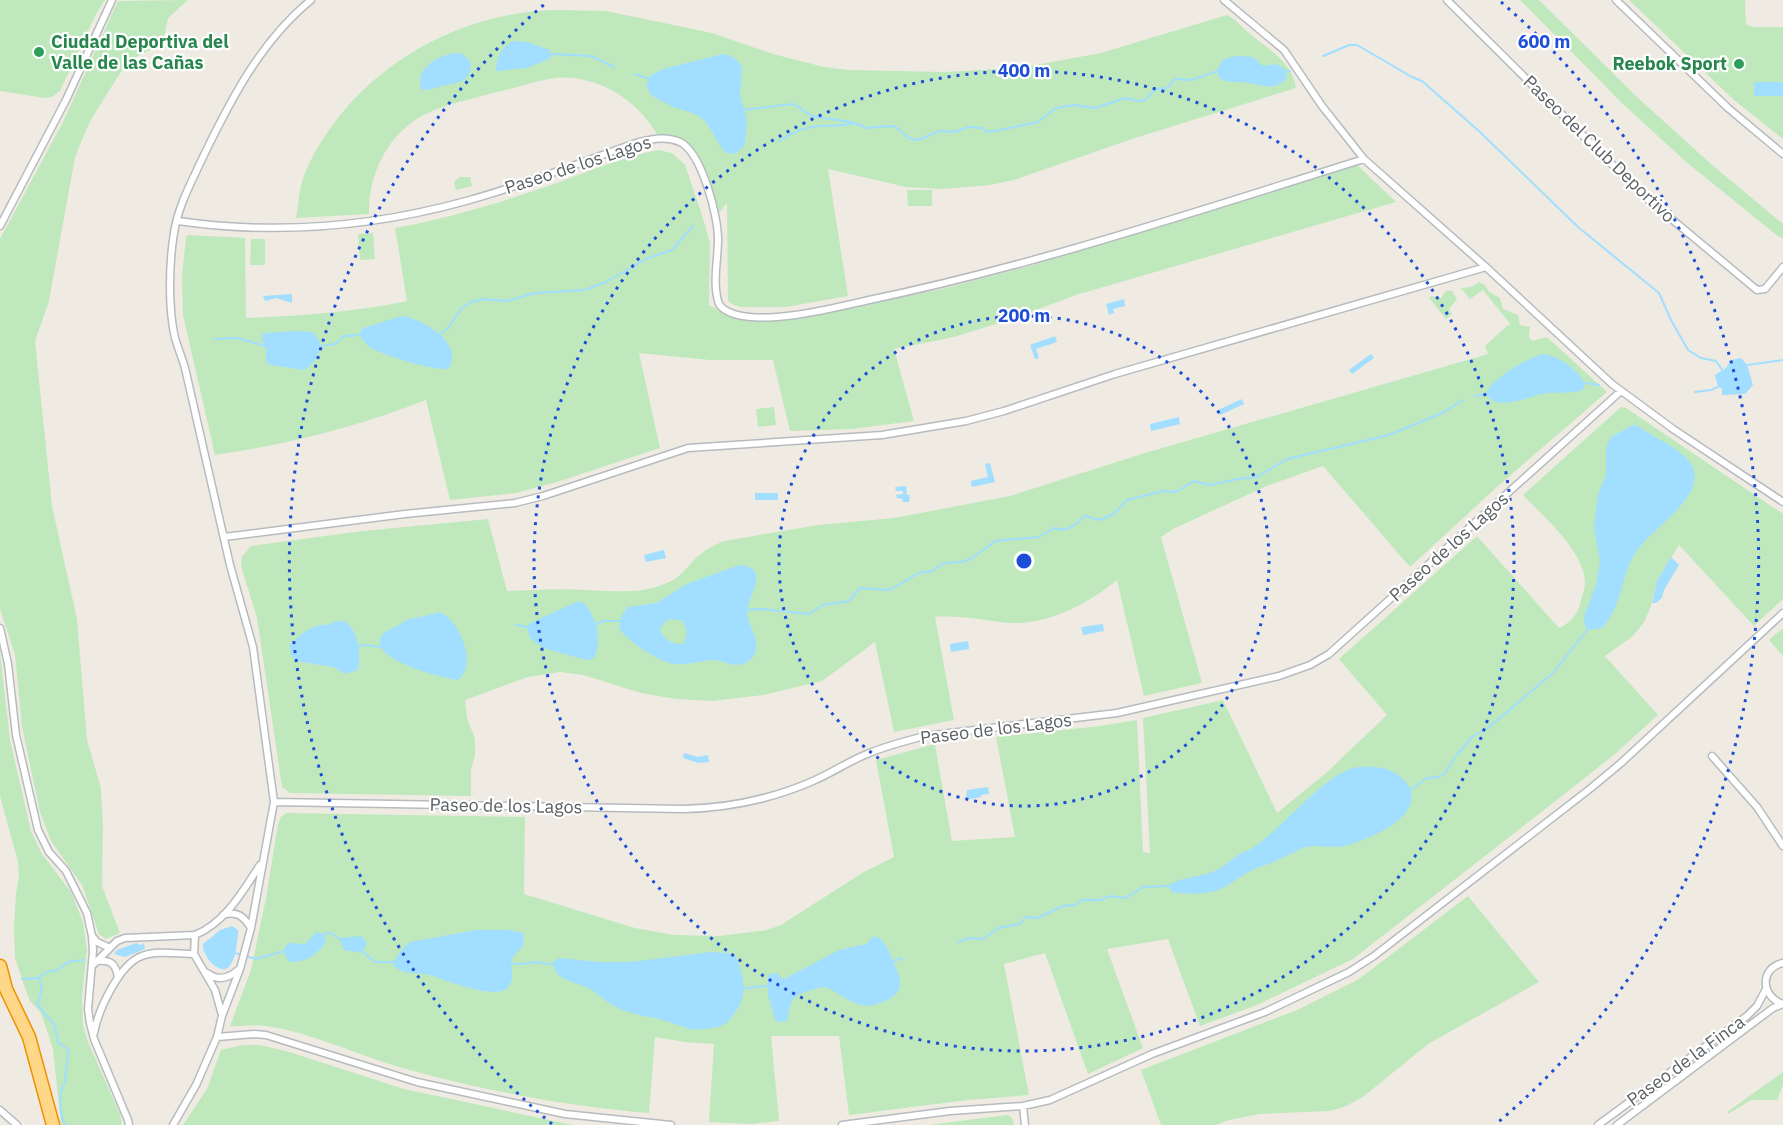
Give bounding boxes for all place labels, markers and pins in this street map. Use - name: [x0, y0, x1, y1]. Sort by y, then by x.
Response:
- place label: Ciudad Deportiva del Valle de las Cañas: [51, 30, 229, 74]
- marker: Ciudad Deportiva del Valle de las Cañas: [32, 45, 46, 59]
- place label: Reebok Sport: [1613, 52, 1727, 75]
- marker: Reebok Sport: [1732, 57, 1746, 71]
- centre of rings: [1014, 551, 1034, 571]

